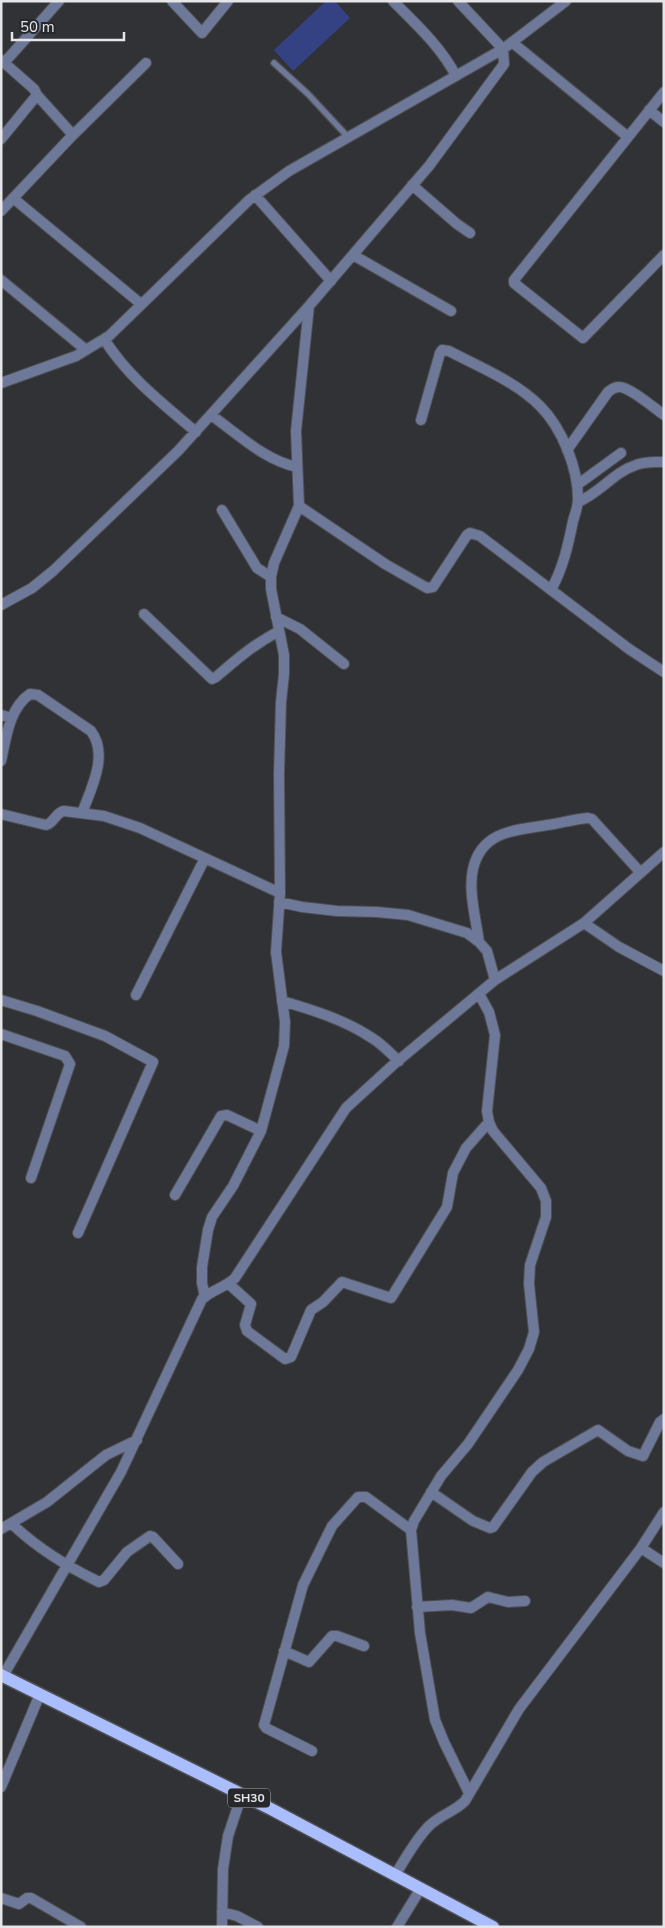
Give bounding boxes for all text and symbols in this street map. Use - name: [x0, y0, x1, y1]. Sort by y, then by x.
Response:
- scale bar: [12, 10, 125, 42]
- text: 50 m: [20, 17, 55, 37]
- road number: SH30: [228, 1789, 270, 1808]

